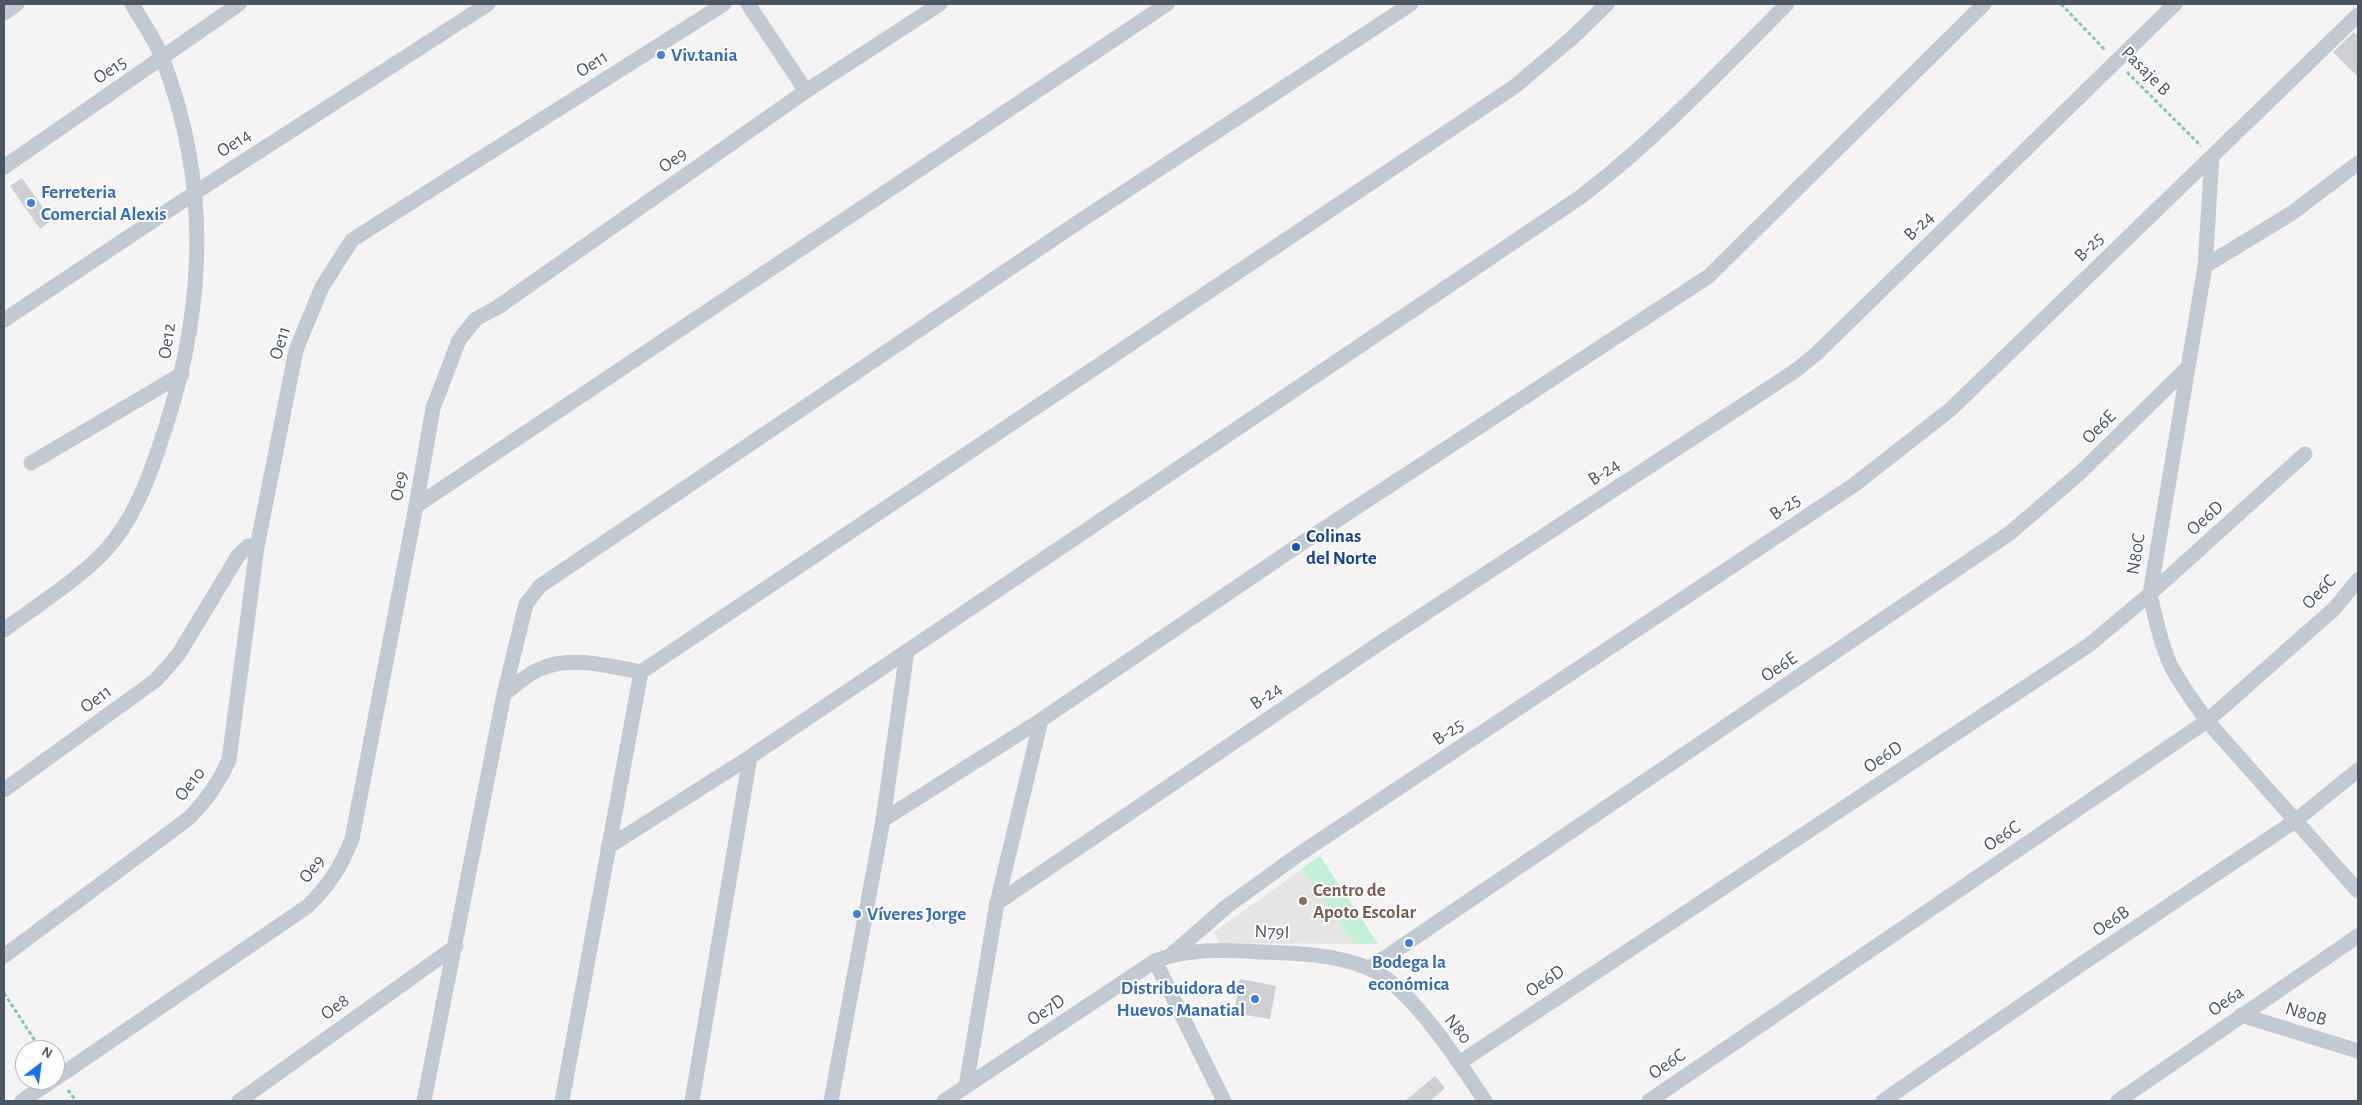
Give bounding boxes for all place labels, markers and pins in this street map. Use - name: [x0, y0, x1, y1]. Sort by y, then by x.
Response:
- place label: Viv.tania: [671, 44, 738, 66]
- marker: Viv.tania: [655, 49, 667, 61]
- place label: Ferreteria Comercial Alexis: [41, 181, 167, 225]
- marker: Ferreteria Comercial Alexis: [25, 197, 37, 209]
- place label: Colinas del Norte: [1306, 525, 1377, 569]
- marker: Colinas del Norte: [1290, 541, 1302, 553]
- place label: Centro de Apoto Escolar: [1313, 879, 1416, 923]
- marker: Centro de Apoto Escolar: [1297, 895, 1309, 907]
- place label: Víveres Jorge: [867, 903, 966, 925]
- marker: Víveres Jorge: [851, 908, 863, 920]
- marker: Bodega la económica: [1403, 937, 1415, 949]
- place label: Bodega la económica: [1368, 951, 1450, 995]
- place label: Distribuidora de Huevos Manatial: [1117, 977, 1245, 1021]
- marker: Distribuidora de Huevos Manatial: [1249, 993, 1261, 1005]

